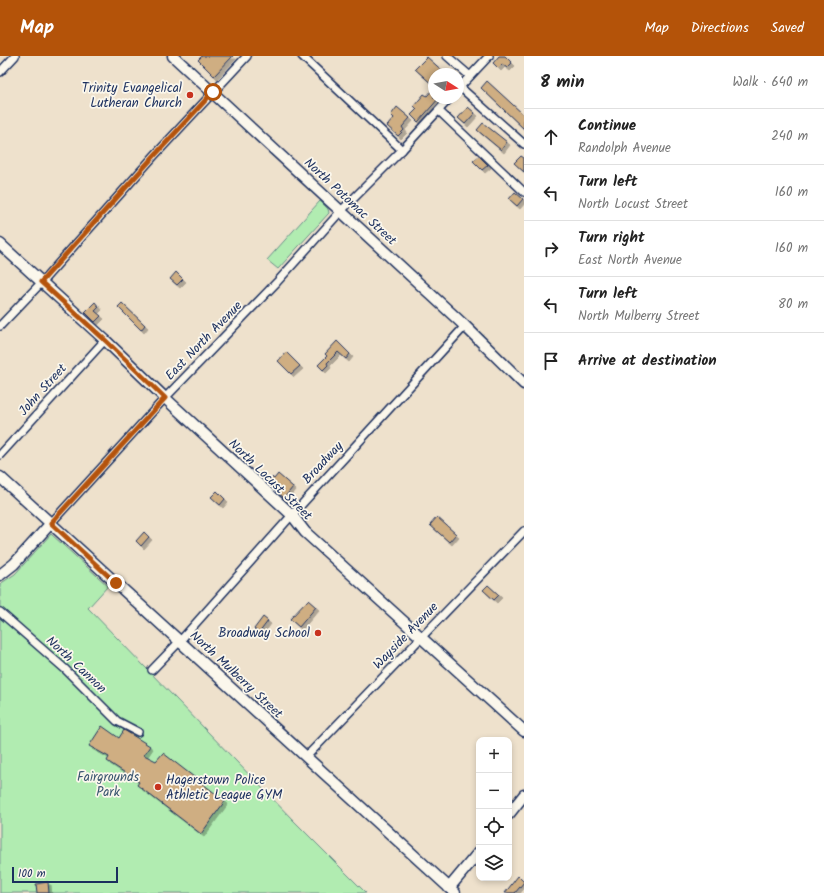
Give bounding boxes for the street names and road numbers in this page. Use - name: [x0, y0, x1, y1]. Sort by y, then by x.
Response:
- street label: North Potomac Street: [299, 153, 402, 251]
- street label: East North Avenue: [160, 296, 248, 386]
- street label: John Street: [14, 358, 73, 421]
- street label: North Locust Street: [223, 434, 318, 526]
- street label: Broadway: [298, 436, 349, 489]
- street label: Wayside Avenue: [368, 597, 444, 675]
- street label: North Mulberry Street: [184, 626, 288, 725]
- street label: North Cannon: [41, 631, 111, 699]

